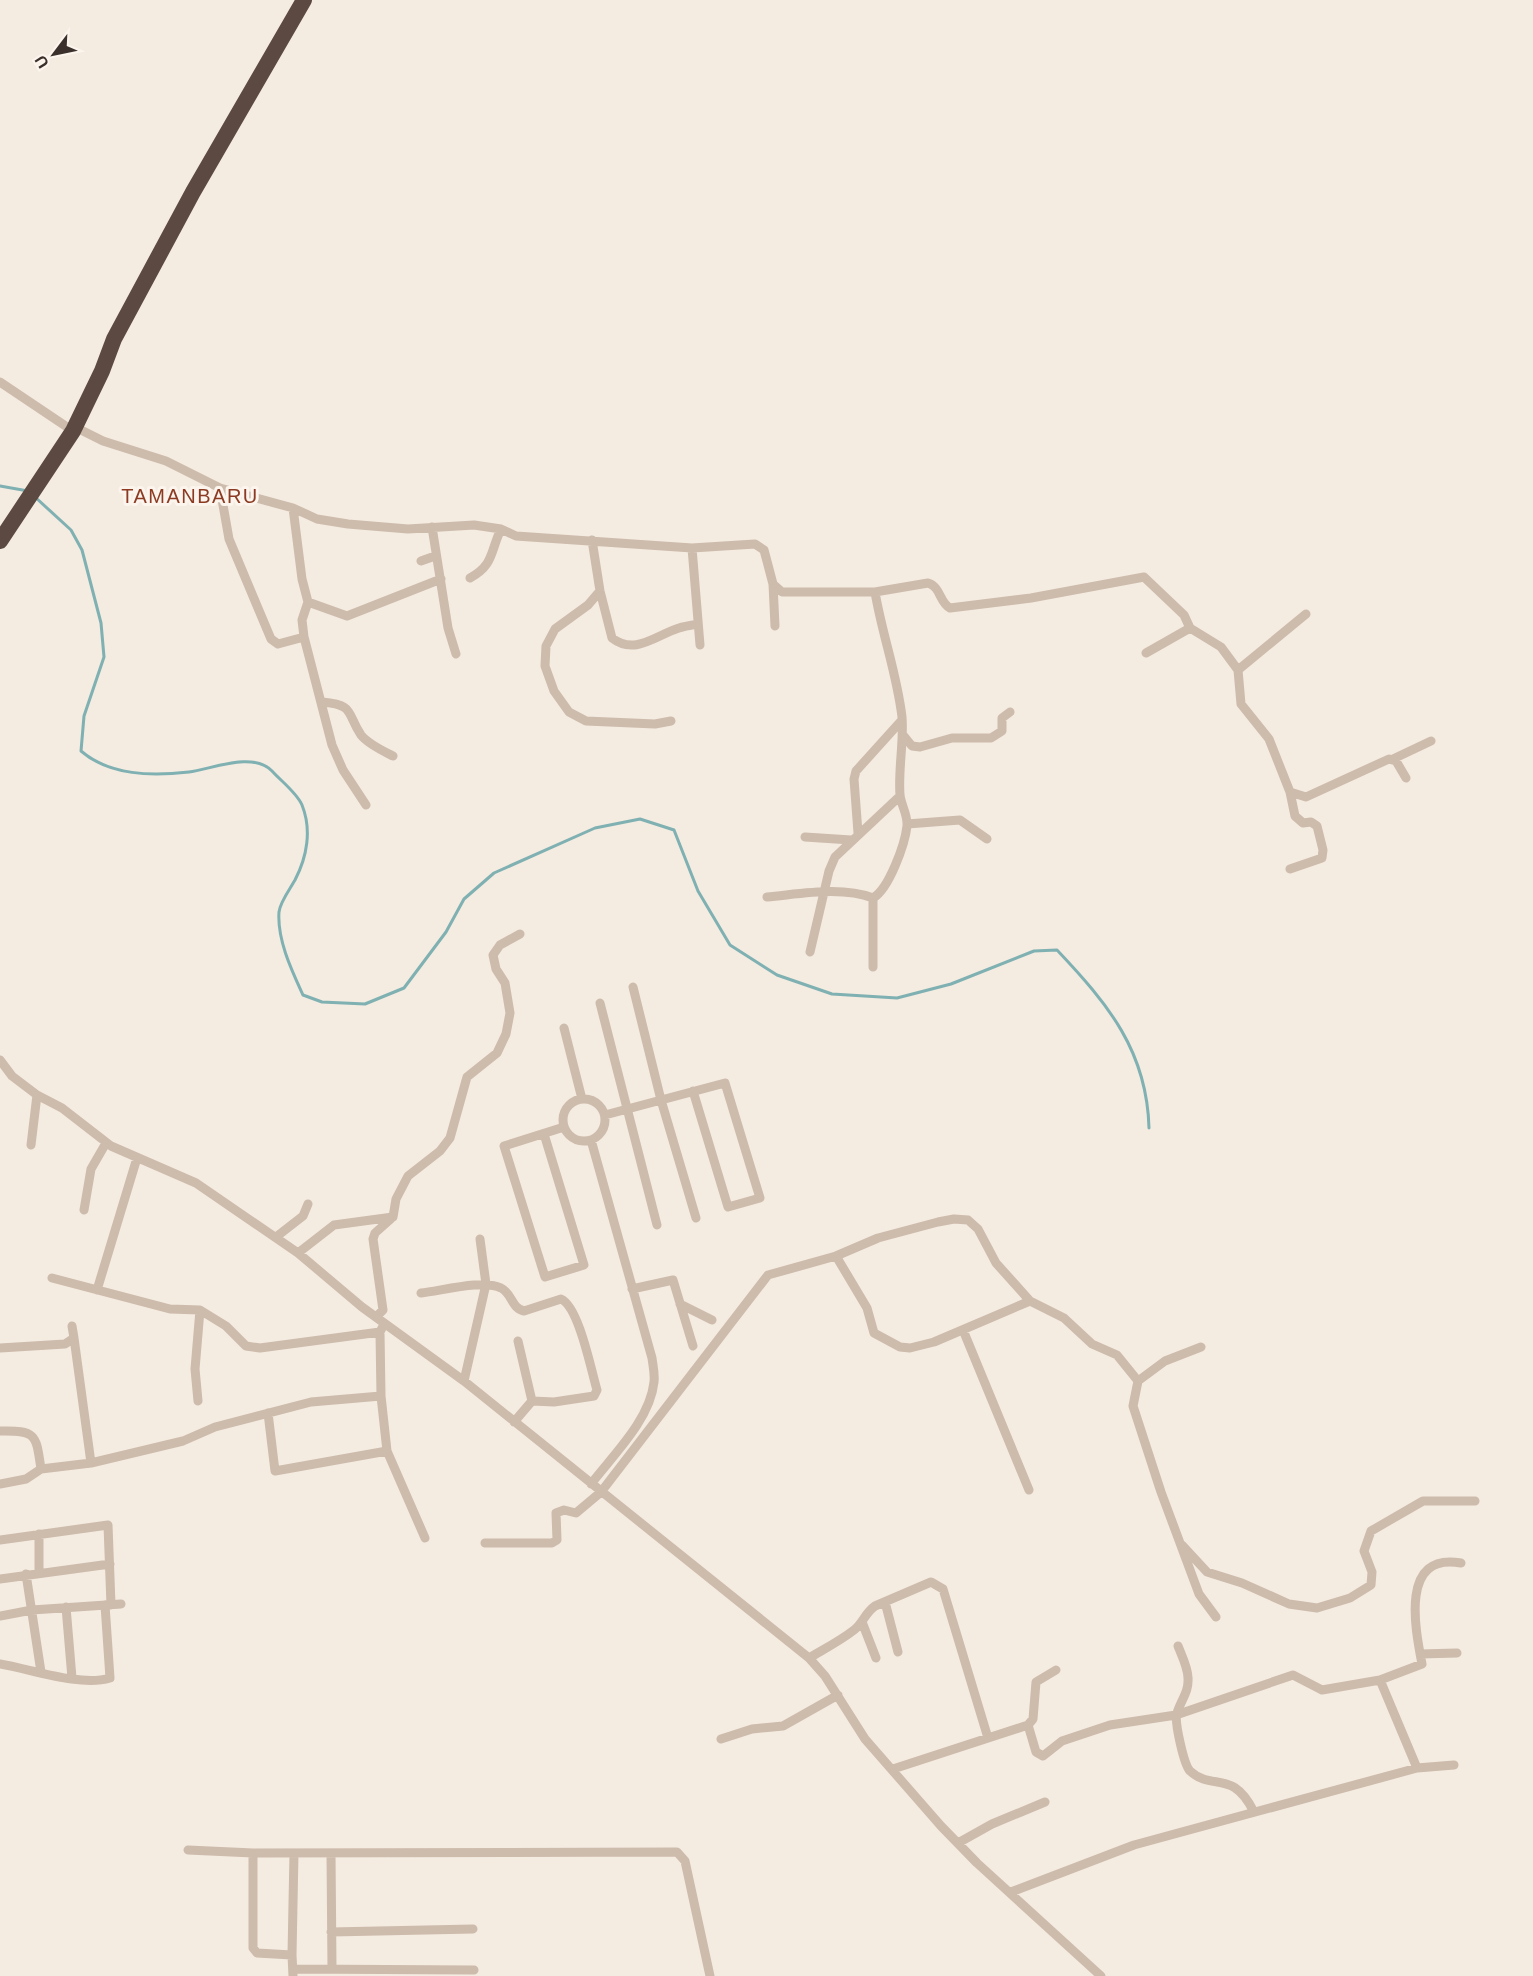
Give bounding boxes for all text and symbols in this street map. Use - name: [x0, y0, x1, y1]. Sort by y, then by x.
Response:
- north arrow: [24, 24, 84, 84]
- text: U: [31, 52, 52, 71]
- district label: TAMANBARU: [121, 485, 259, 507]

